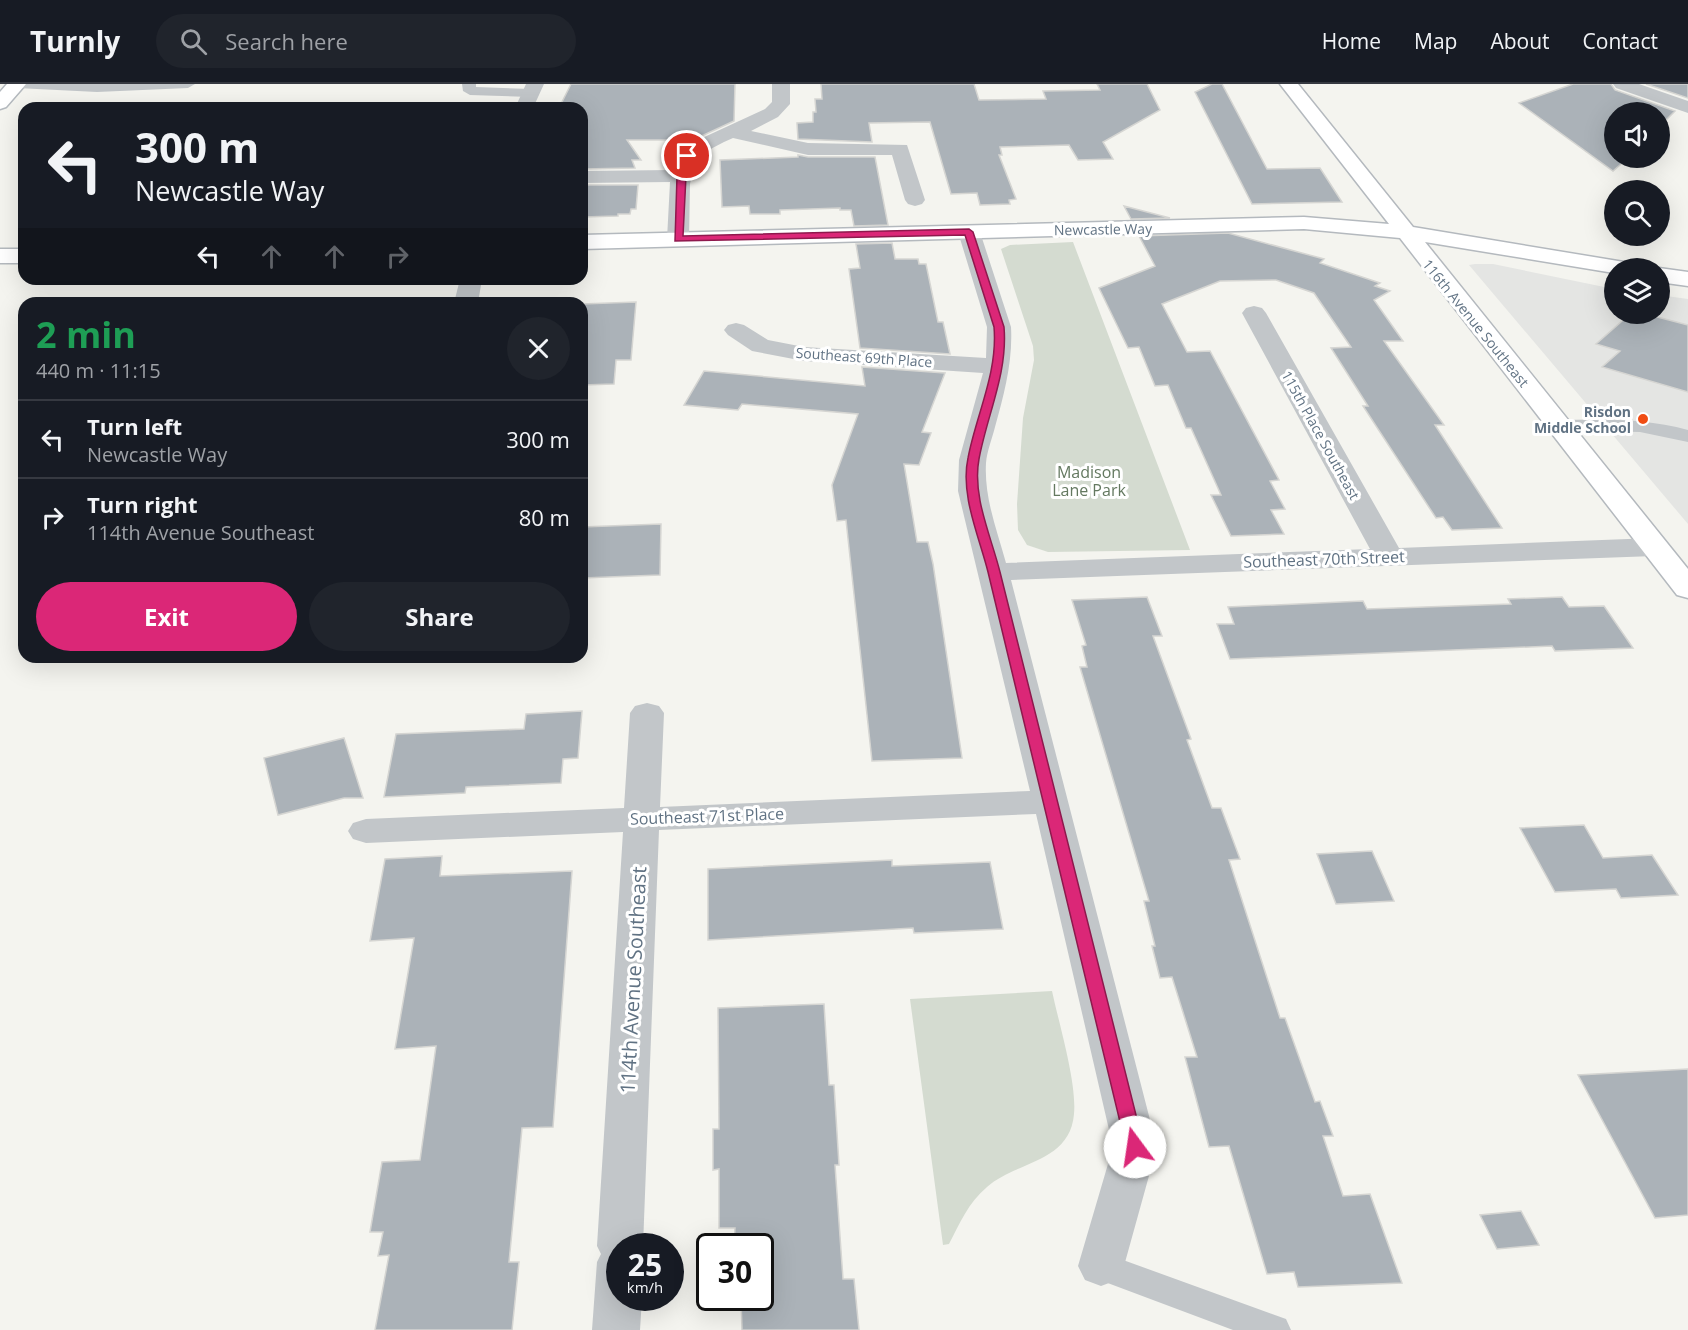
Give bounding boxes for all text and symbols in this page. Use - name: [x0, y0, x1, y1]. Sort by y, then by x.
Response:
- search box: [156, 14, 576, 68]
- text: Turnly: [30, 22, 120, 60]
- icon: search: [177, 25, 210, 58]
- text: Search here: [225, 26, 348, 56]
- text: Home: [1322, 27, 1381, 55]
- text: Map: [1414, 27, 1457, 55]
- text: About: [1490, 27, 1550, 55]
- text: Contact: [1583, 27, 1658, 55]
- map controls: [1604, 102, 1670, 324]
- button: sound: [1604, 102, 1670, 168]
- text: 300 m: [135, 118, 259, 175]
- icon: left: [36, 126, 114, 204]
- pin: [661, 130, 712, 181]
- icon: arrive: [670, 139, 703, 172]
- text: Newcastle Way: [135, 172, 324, 209]
- button: search: [1604, 180, 1670, 246]
- street label: Newcastle Way: [1054, 219, 1153, 239]
- icon: left: [192, 240, 225, 273]
- icon: ahead: [255, 240, 288, 273]
- icon: ahead: [318, 240, 351, 273]
- icon: right: [381, 240, 414, 273]
- street label: 116th Avenue Southeast: [1419, 255, 1533, 391]
- button: layers: [1604, 258, 1670, 324]
- text: 2 min: [36, 310, 136, 359]
- button: close: [507, 317, 570, 380]
- street label: Southeast 69th Place: [795, 343, 933, 371]
- text: 440 m · 11:15: [36, 357, 161, 384]
- street label: 115th Place Southeast: [1278, 367, 1364, 503]
- place label: Risdon Middle School: [1534, 402, 1631, 437]
- text: Turn left: [87, 411, 182, 441]
- marker: Risdon Middle School: [1636, 412, 1650, 426]
- icon: left: [36, 423, 69, 456]
- text: 300 m: [506, 424, 570, 454]
- text: Newcastle Way: [87, 441, 227, 468]
- park label: Madison Lane Park: [1052, 461, 1126, 501]
- text: Turn right: [87, 489, 198, 519]
- icon: right: [36, 501, 69, 534]
- text: 80 m: [519, 502, 570, 532]
- text: 114th Avenue Southeast: [87, 519, 314, 546]
- street label: Southeast 70th Street: [1243, 545, 1405, 573]
- button: Exit: [36, 582, 297, 651]
- button: Share: [309, 582, 570, 651]
- street label: Southeast 71st Place: [630, 802, 784, 830]
- street label: 114th Avenue Southeast: [614, 866, 652, 1094]
- position arrow: [1103, 1115, 1167, 1179]
- speed limit sign: 30: [696, 1233, 774, 1311]
- text: 25: [628, 1244, 662, 1285]
- text: km/h: [627, 1277, 663, 1297]

